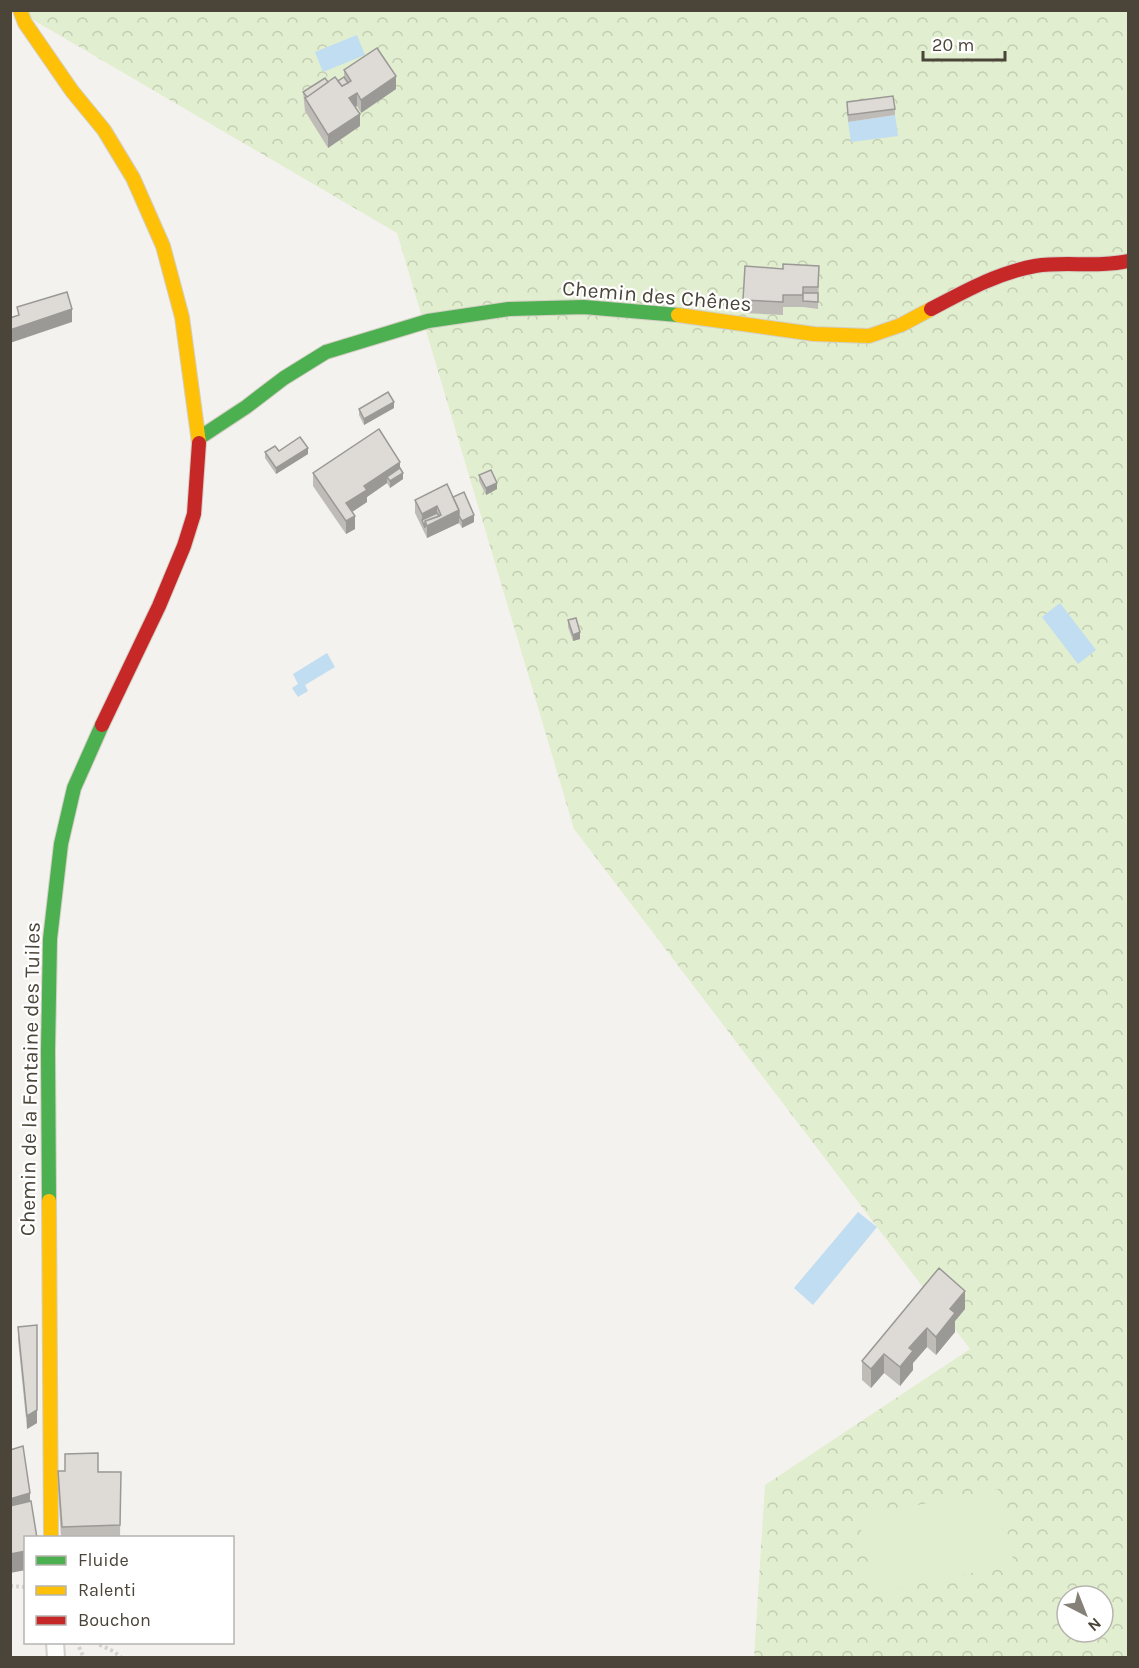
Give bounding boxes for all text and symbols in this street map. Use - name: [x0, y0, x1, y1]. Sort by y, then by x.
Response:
- scale bar: [923, 24, 1006, 62]
- text: 20 m: [932, 34, 974, 56]
- street label: Chemin des Chênes: [561, 276, 753, 316]
- street label: Chemin de la Fontaine des Tuiles: [15, 922, 45, 1236]
- legend: [24, 1536, 234, 1644]
- text: Fluide: [78, 1549, 129, 1571]
- text: Ralenti: [78, 1579, 136, 1601]
- north arrow: [1055, 1584, 1115, 1644]
- text: Bouchon: [78, 1609, 151, 1631]
- text: N: [1084, 1614, 1105, 1636]

